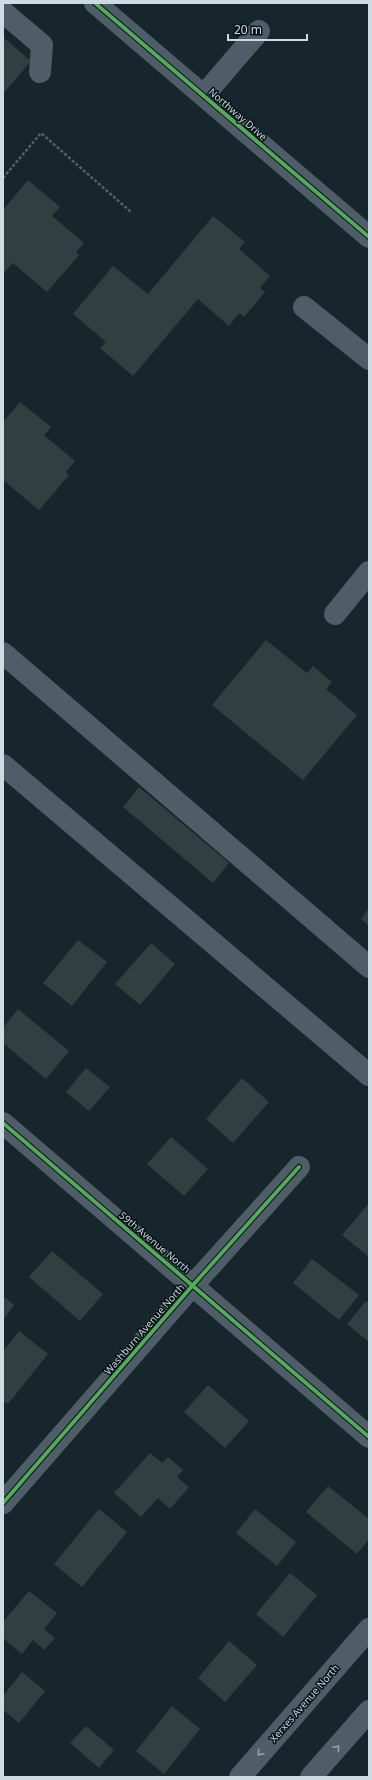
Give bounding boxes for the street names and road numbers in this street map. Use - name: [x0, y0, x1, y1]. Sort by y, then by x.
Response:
- street label: Northway Drive: [206, 85, 271, 144]
- street label: 59th Avenue North: [116, 1208, 194, 1276]
- street label: Washburn Avenue North: [101, 1281, 187, 1377]
- street label: Xerxes Avenue North: [266, 1661, 342, 1745]

